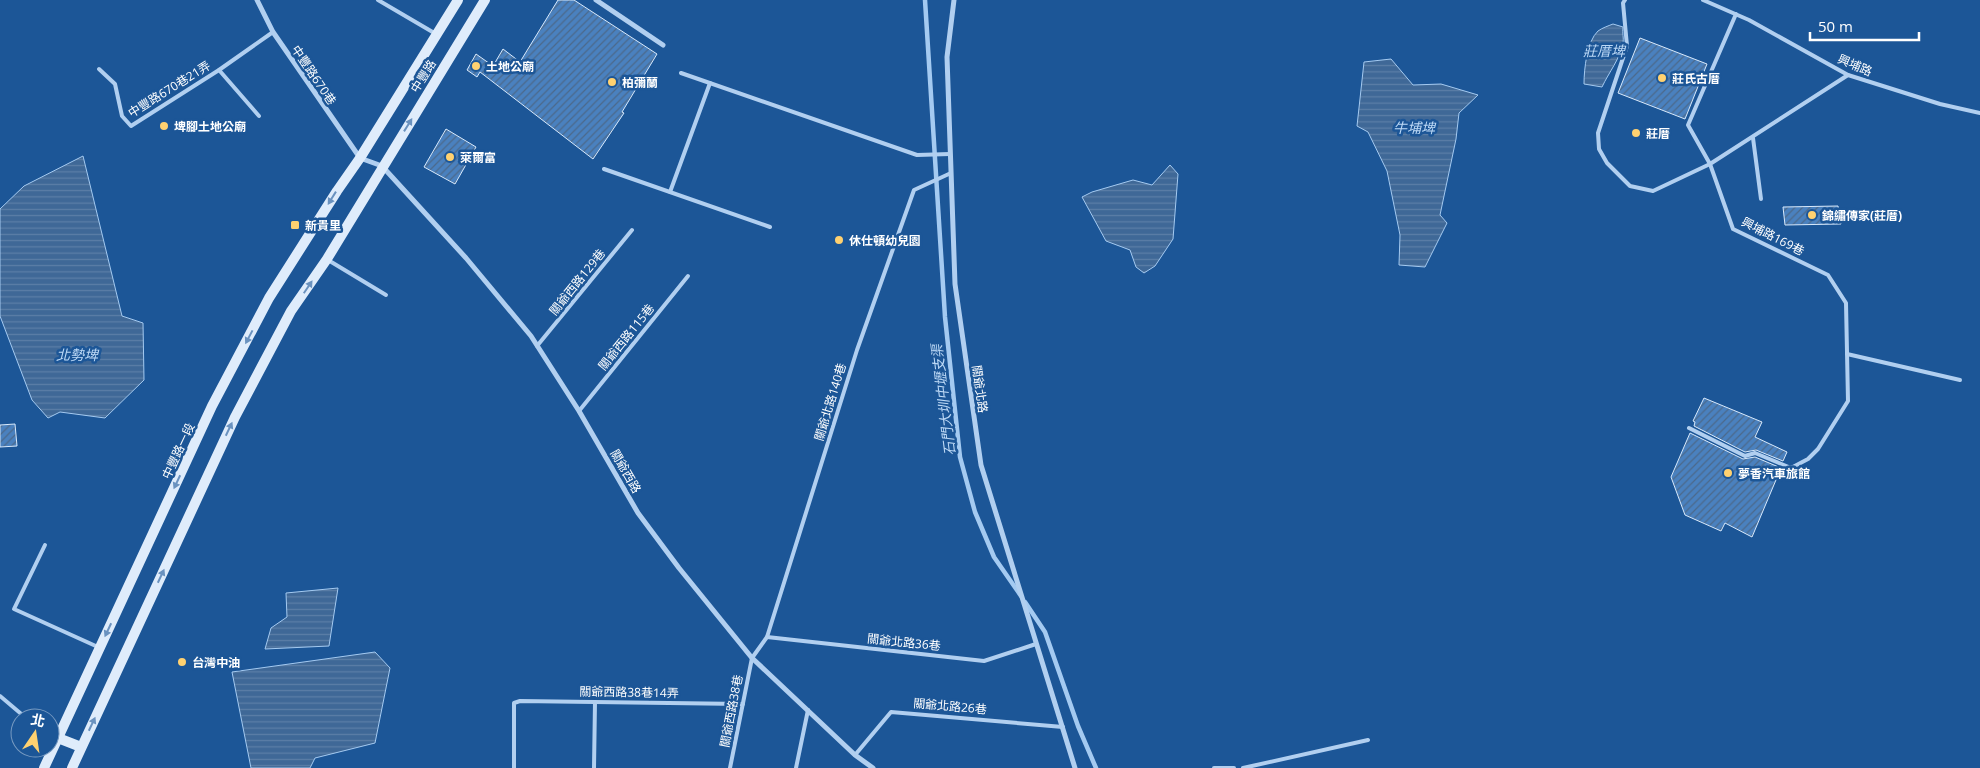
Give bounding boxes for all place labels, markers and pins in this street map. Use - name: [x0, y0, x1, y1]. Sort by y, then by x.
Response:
- place label: 土地公廟: [486, 58, 534, 75]
- marker: 土地公廟: [470, 60, 482, 72]
- place label: 莊氏古厝: [1672, 70, 1720, 87]
- marker: 莊氏古厝: [1656, 72, 1668, 84]
- place label: 柏彌蘭: [622, 74, 658, 91]
- marker: 柏彌蘭: [606, 76, 618, 88]
- place label: 埤腳土地公廟: [174, 118, 246, 135]
- marker: 埤腳土地公廟: [158, 120, 170, 132]
- place label: 莊厝: [1646, 125, 1670, 142]
- marker: 莊厝: [1630, 127, 1642, 139]
- place label: 萊爾富: [460, 149, 496, 166]
- marker: 萊爾富: [444, 151, 456, 163]
- place label: 錦繡傳家(莊厝): [1822, 207, 1902, 224]
- marker: 錦繡傳家(莊厝): [1806, 209, 1818, 221]
- place label: 新貴里: [305, 217, 341, 234]
- marker: 新貴里: [289, 219, 301, 231]
- place label: 休仕頓幼兒園: [849, 232, 921, 249]
- marker: 休仕頓幼兒園: [833, 234, 845, 246]
- place label: 夢香汽車旅館: [1738, 465, 1810, 482]
- marker: 夢香汽車旅館: [1722, 467, 1734, 479]
- place label: 台灣中油: [192, 654, 240, 671]
- marker: 台灣中油: [176, 656, 188, 668]

